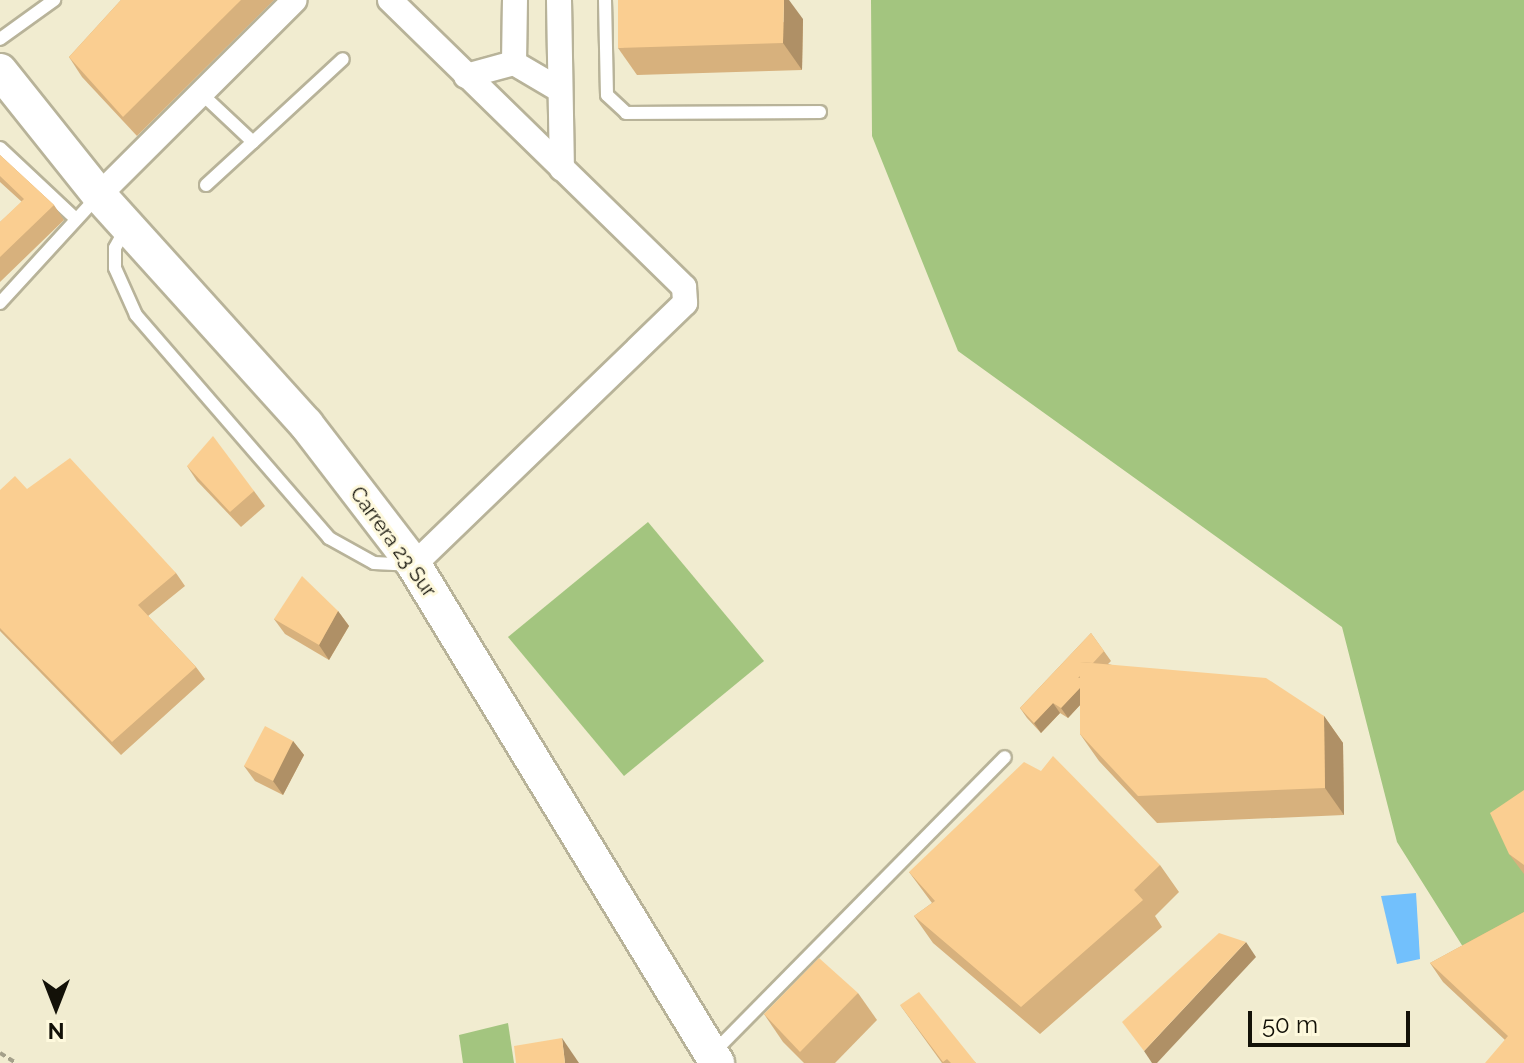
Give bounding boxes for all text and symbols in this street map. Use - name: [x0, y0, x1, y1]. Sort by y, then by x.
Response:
- street label: Carrera 23 Sur: [345, 482, 441, 602]
- north arrow: [16, 967, 96, 1047]
- scale bar: [1252, 995, 1414, 1045]
- text: 50 m: [1262, 1010, 1318, 1039]
- text: N: [48, 1018, 64, 1044]

